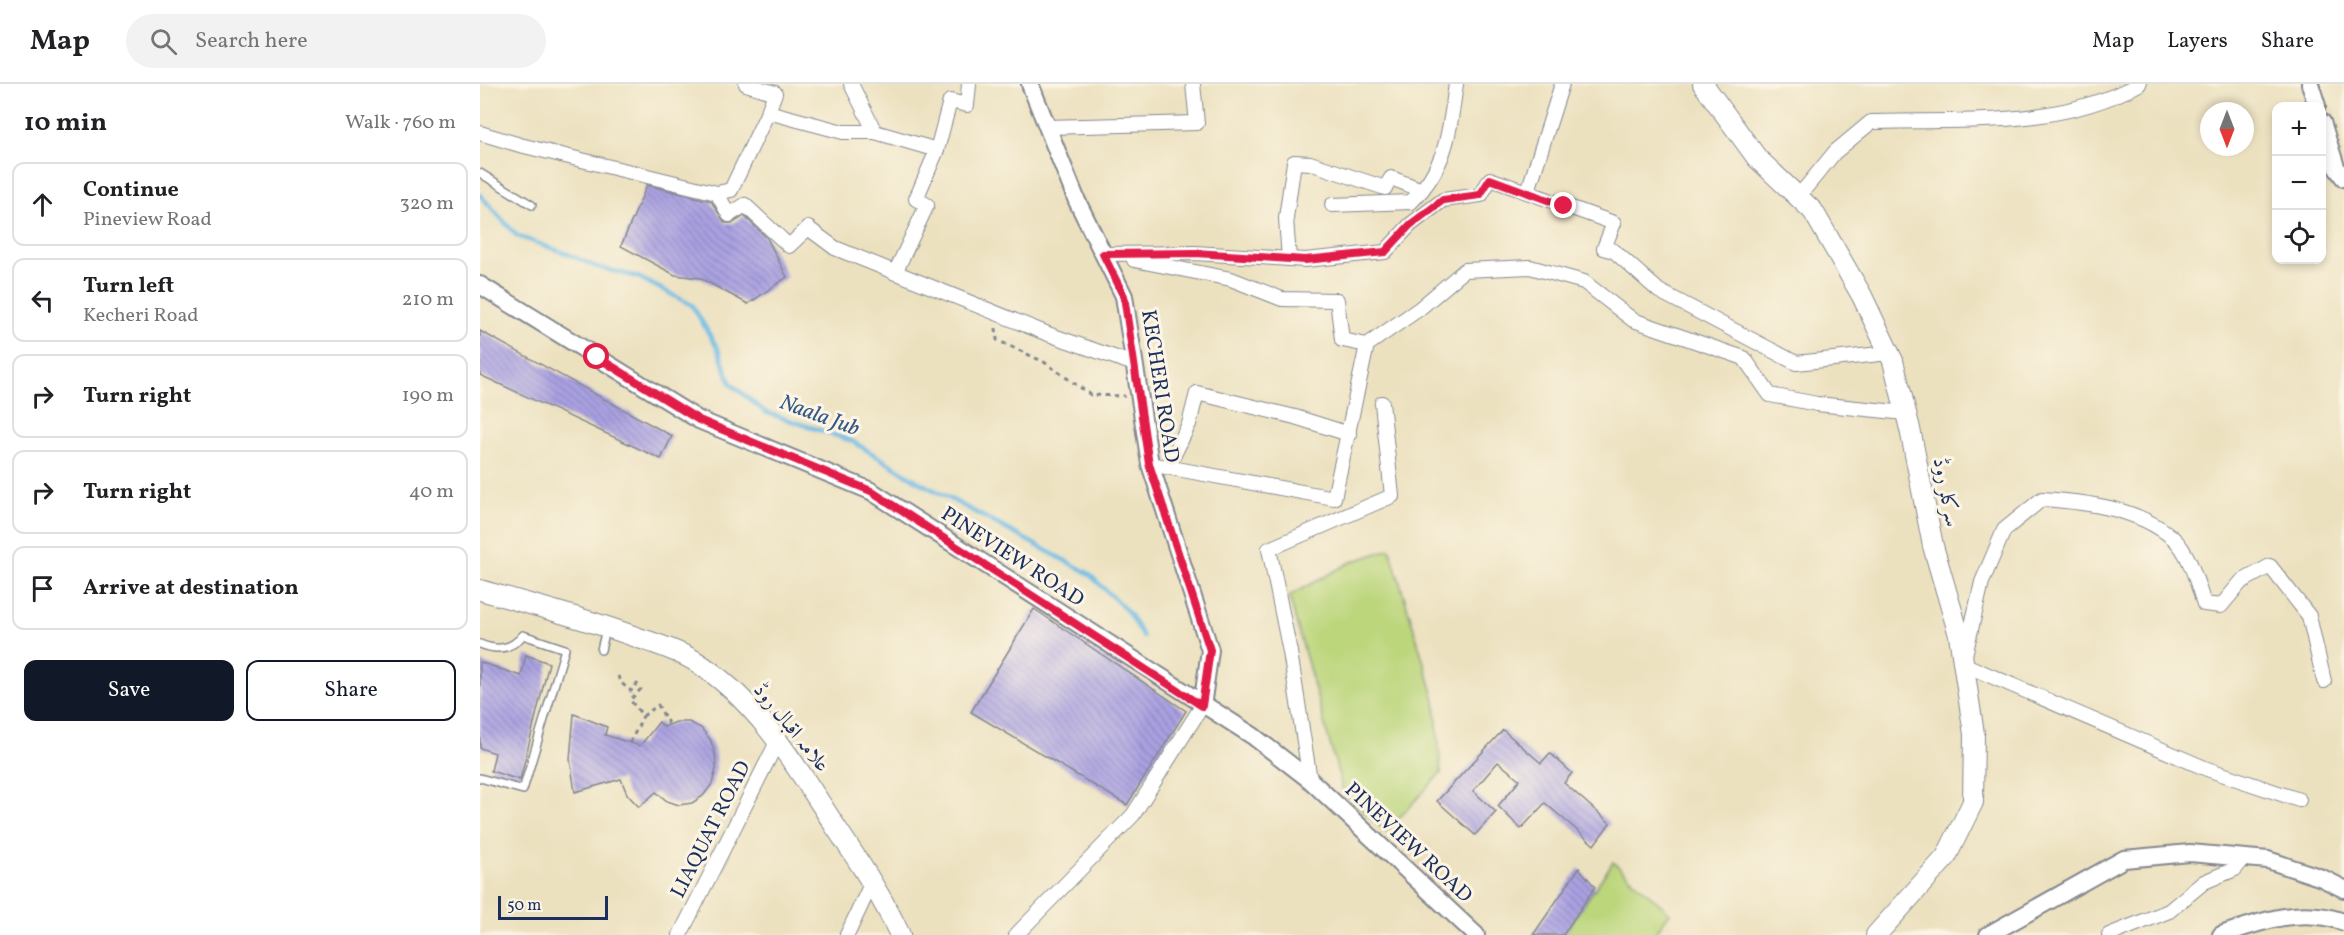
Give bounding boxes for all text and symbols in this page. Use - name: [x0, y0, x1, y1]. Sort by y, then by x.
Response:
- search box: [126, 14, 546, 68]
- text: Map: [30, 22, 90, 61]
- icon: search: [147, 25, 180, 58]
- text: Search here: [195, 26, 308, 57]
- text: Map: [2092, 27, 2134, 56]
- text: Layers: [2167, 27, 2228, 56]
- text: Share: [2261, 27, 2314, 56]
- north arrow: [2200, 102, 2254, 156]
- map controls: [2272, 102, 2326, 264]
- button: +: [2272, 102, 2326, 156]
- text: 10 min: [24, 105, 107, 141]
- text: Walk · 760 m: [345, 109, 456, 137]
- button: −: [2272, 156, 2326, 210]
- text: Continue: [83, 175, 179, 206]
- icon: ahead: [26, 188, 59, 221]
- text: 320 m: [399, 190, 454, 218]
- route end: [1550, 192, 1576, 218]
- text: Pineview Road: [83, 206, 212, 234]
- button: locate: [2272, 210, 2326, 264]
- text: Turn left: [83, 271, 174, 302]
- icon: left: [26, 284, 59, 317]
- text: 210 m: [402, 286, 454, 314]
- text: Kecheri Road: [83, 302, 199, 330]
- street label: KECHERI ROAD: [1133, 308, 1186, 465]
- route start: [583, 343, 609, 369]
- icon: right: [26, 380, 59, 413]
- text: Turn right: [83, 381, 191, 412]
- text: 190 m: [402, 382, 454, 410]
- water label: Naala Jub: [775, 388, 864, 445]
- street label: سرکلر روڈ: [1925, 455, 1966, 529]
- icon: right: [26, 476, 59, 509]
- text: Turn right: [83, 477, 191, 508]
- text: 40 m: [409, 478, 454, 506]
- street label: PINEVIEW ROAD: [935, 500, 1089, 614]
- icon: arrive: [26, 572, 59, 605]
- text: Arrive at destination: [83, 573, 299, 604]
- button: Save: [24, 660, 234, 721]
- button: Share: [246, 660, 456, 721]
- street label: علامہ اقبال روڈ: [746, 677, 836, 779]
- street label: LIAQUAT ROAD: [664, 756, 758, 903]
- street label: PINEVIEW ROAD: [1338, 776, 1478, 910]
- scale bar: [498, 893, 608, 920]
- text: 50 m: [507, 895, 541, 917]

